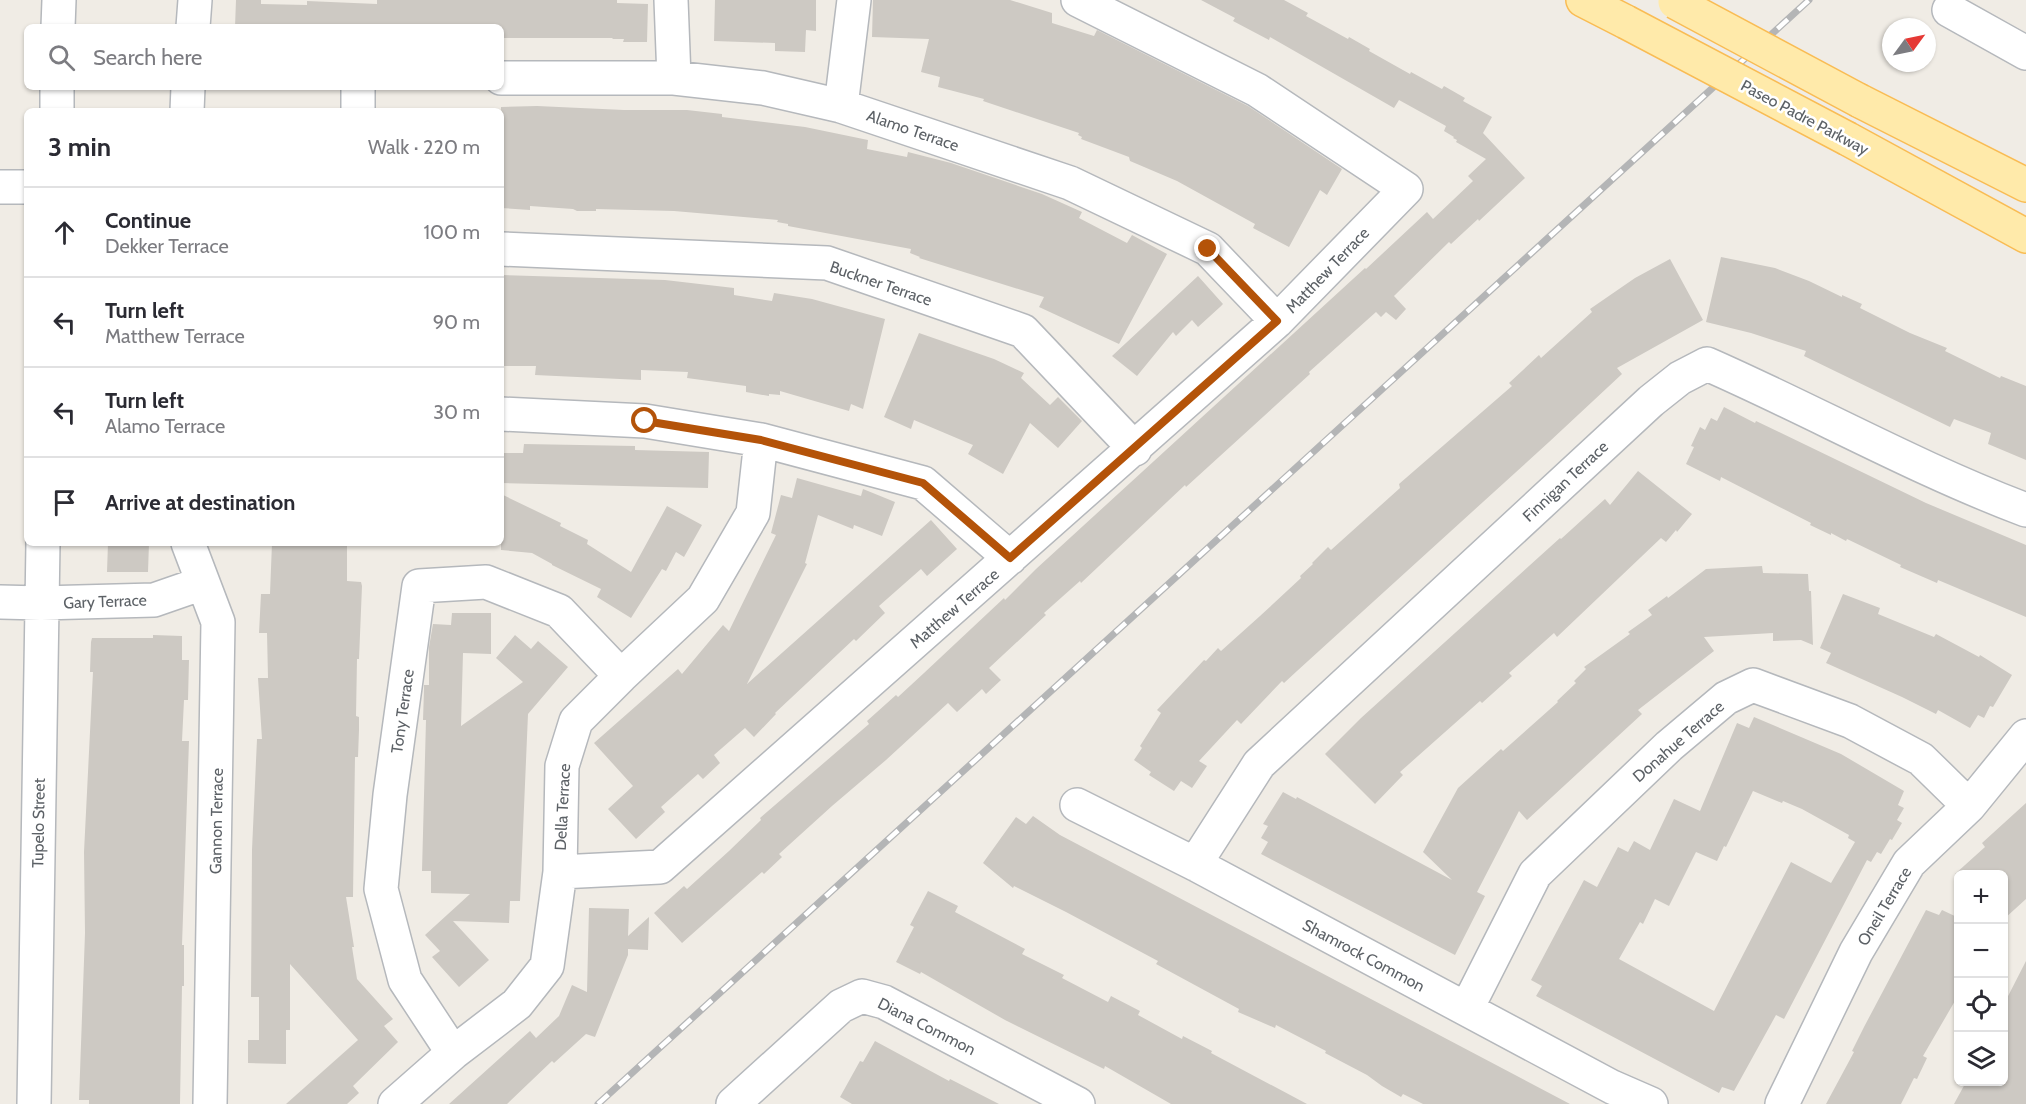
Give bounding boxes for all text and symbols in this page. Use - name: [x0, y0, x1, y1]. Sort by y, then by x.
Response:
- north arrow: [1882, 18, 1936, 72]
- search box: [24, 24, 504, 90]
- icon: search: [45, 41, 78, 74]
- text: Search here: [93, 44, 202, 71]
- street label: Paseo Padre Parkway: [1738, 76, 1872, 159]
- street label: Alamo Terrace: [864, 106, 961, 155]
- text: 3 min: [48, 131, 111, 163]
- text: Walk · 220 m: [368, 135, 480, 159]
- text: Continue: [105, 207, 191, 234]
- icon: ahead: [48, 216, 81, 249]
- text: 100 m: [424, 220, 480, 244]
- street label: Matthew Terrace: [1282, 224, 1373, 317]
- text: Dekker Terrace: [105, 234, 229, 258]
- route end: [1194, 235, 1220, 261]
- street label: Buckner Terrace: [827, 257, 934, 310]
- text: Turn left: [105, 297, 184, 324]
- icon: left: [48, 306, 81, 339]
- text: 90 m: [433, 310, 480, 334]
- text: Matthew Terrace: [105, 324, 245, 348]
- text: Turn left: [105, 387, 184, 414]
- icon: left: [48, 396, 81, 429]
- text: 30 m: [433, 400, 480, 424]
- route start: [631, 407, 657, 433]
- text: Alamo Terrace: [105, 414, 225, 438]
- street label: Finnigan Terrace: [1519, 437, 1612, 526]
- icon: arrive: [48, 486, 81, 519]
- text: Arrive at destination: [105, 489, 295, 516]
- street label: Matthew Terrace: [906, 565, 1003, 652]
- street label: Gary Terrace: [63, 591, 147, 612]
- street label: Tony Terrace: [387, 668, 418, 754]
- street label: Donahue Terrace: [1629, 697, 1728, 786]
- street label: Della Terrace: [551, 763, 574, 851]
- street label: Gannon Terrace: [206, 768, 227, 874]
- street label: Tupelo Street: [28, 777, 49, 868]
- street label: Oneil Terrace: [1853, 863, 1915, 949]
- map controls: [1954, 870, 2008, 1086]
- button: +: [1954, 870, 2008, 924]
- street label: Shamrock Common: [1299, 915, 1428, 996]
- button: −: [1954, 924, 2008, 978]
- button: locate: [1954, 978, 2008, 1032]
- street label: Diana Common: [875, 994, 979, 1059]
- button: layers: [1954, 1032, 2008, 1086]

